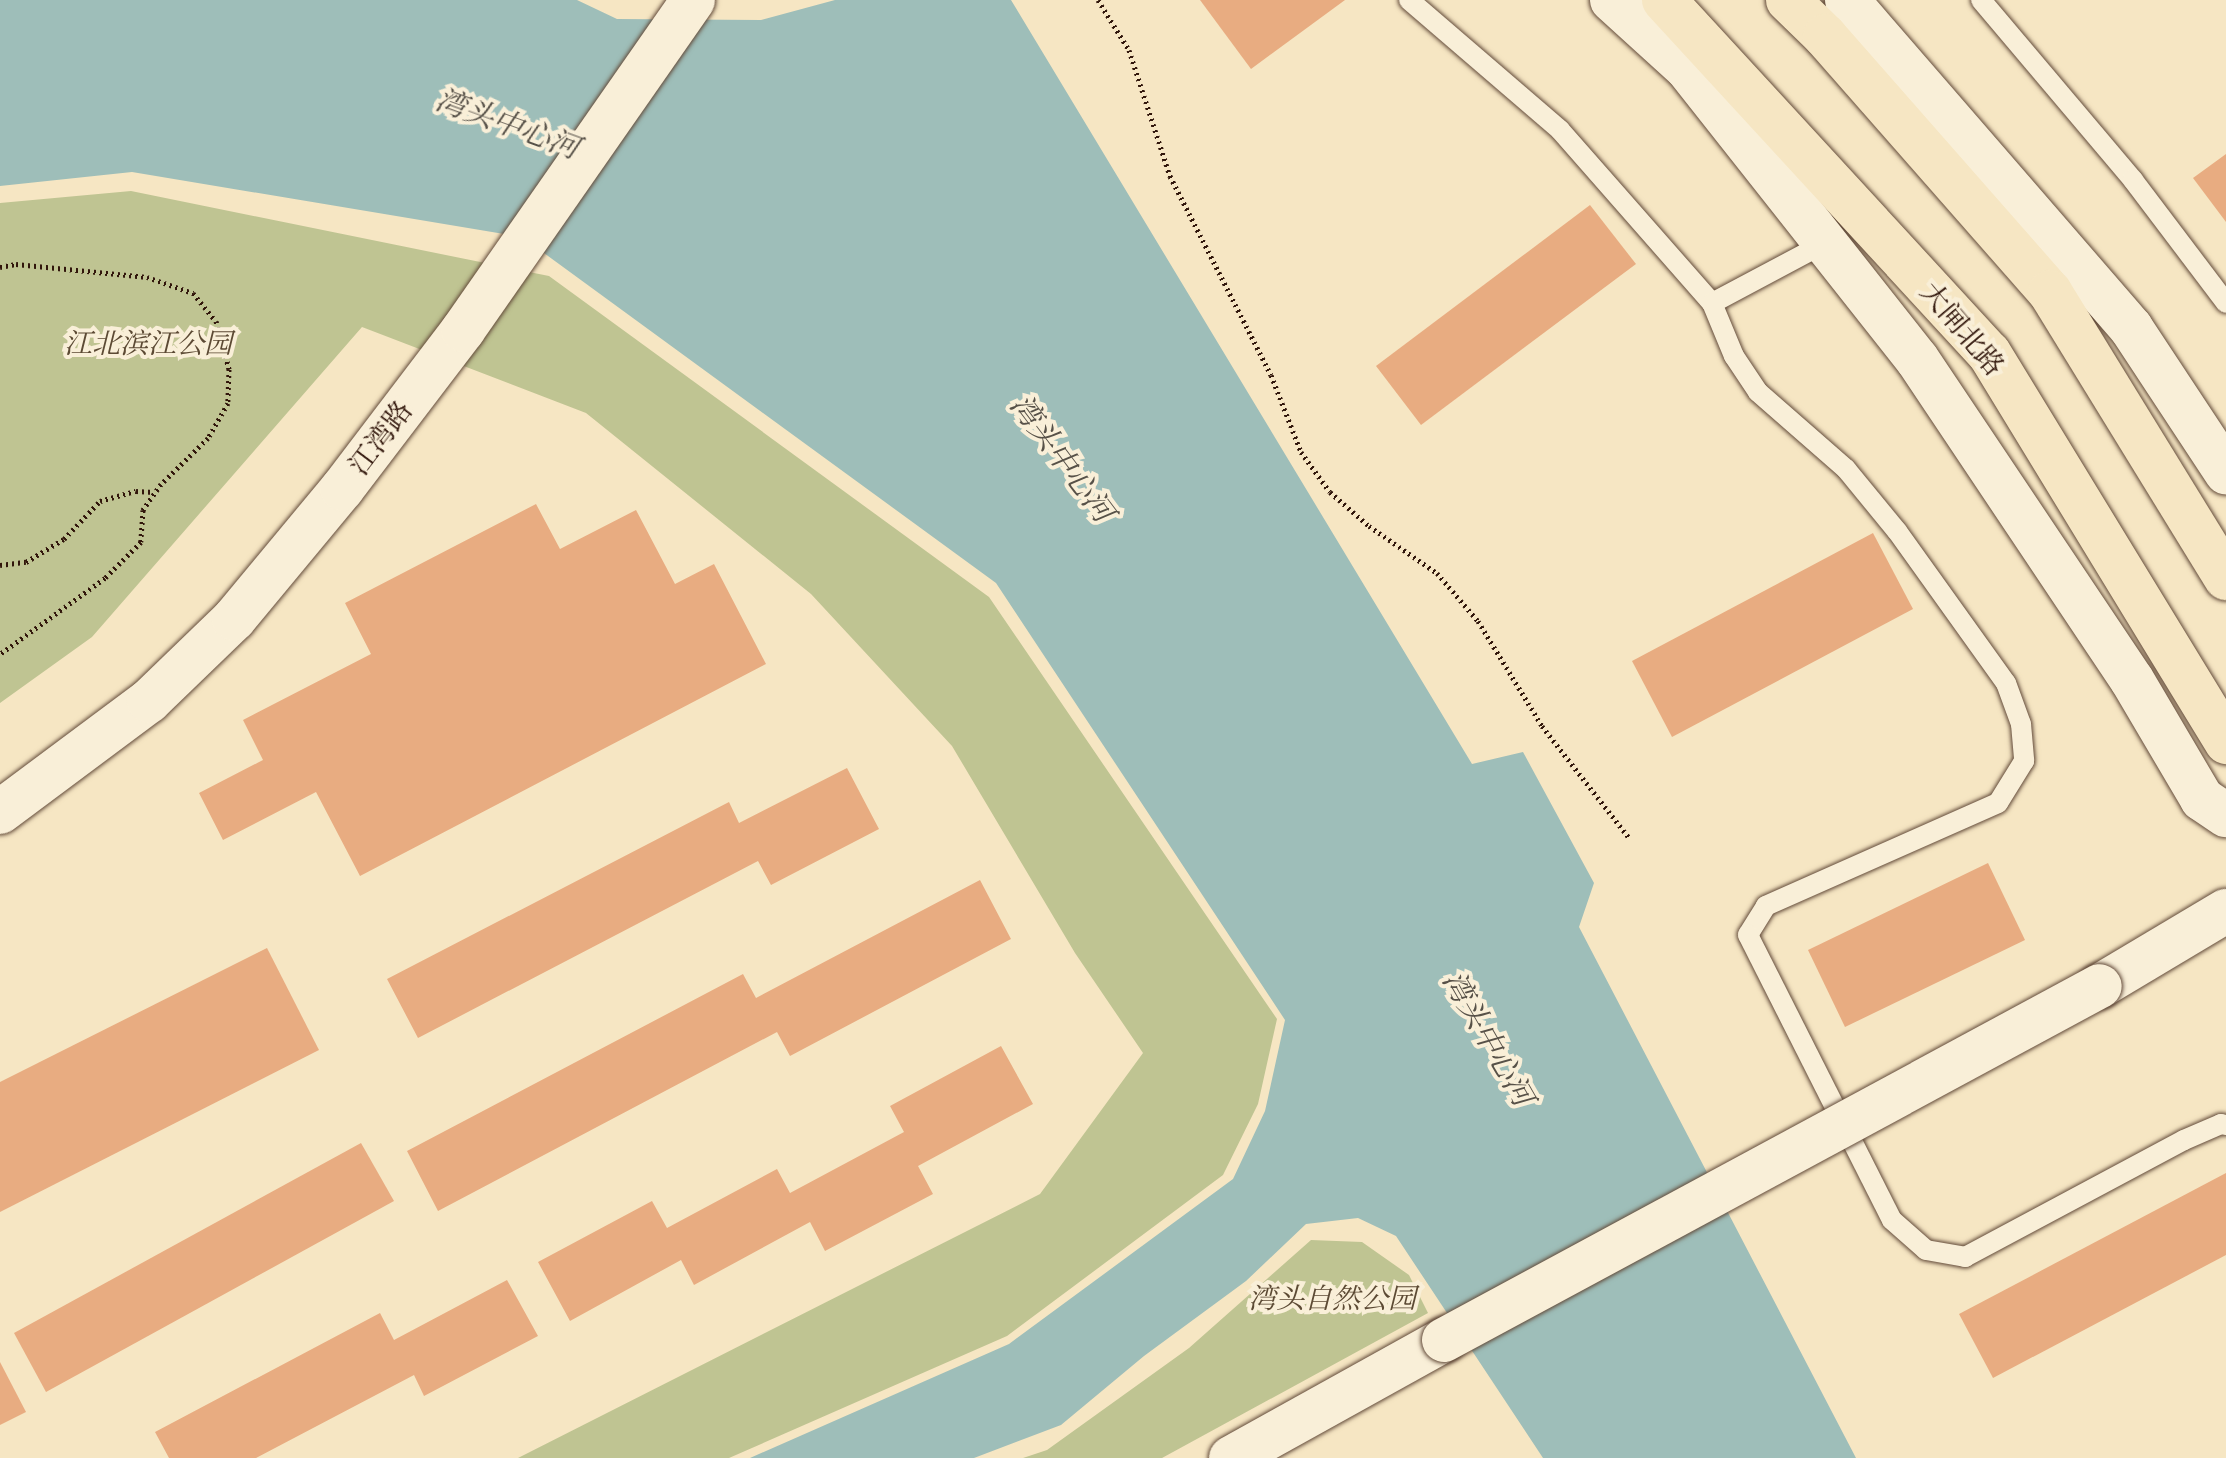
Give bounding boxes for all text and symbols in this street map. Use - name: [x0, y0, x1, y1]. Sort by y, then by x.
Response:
- water label: 湾头中心河: [430, 82, 584, 168]
- street label: 大闸北路: [1913, 275, 2011, 383]
- park label: 江北滨江公园: [64, 327, 232, 361]
- water label: 湾头中心河: [1001, 388, 1121, 530]
- street label: 江湾路: [342, 394, 420, 482]
- water label: 湾头中心河: [1434, 965, 1540, 1113]
- park label: 湾头自然公园: [1248, 1282, 1416, 1316]

